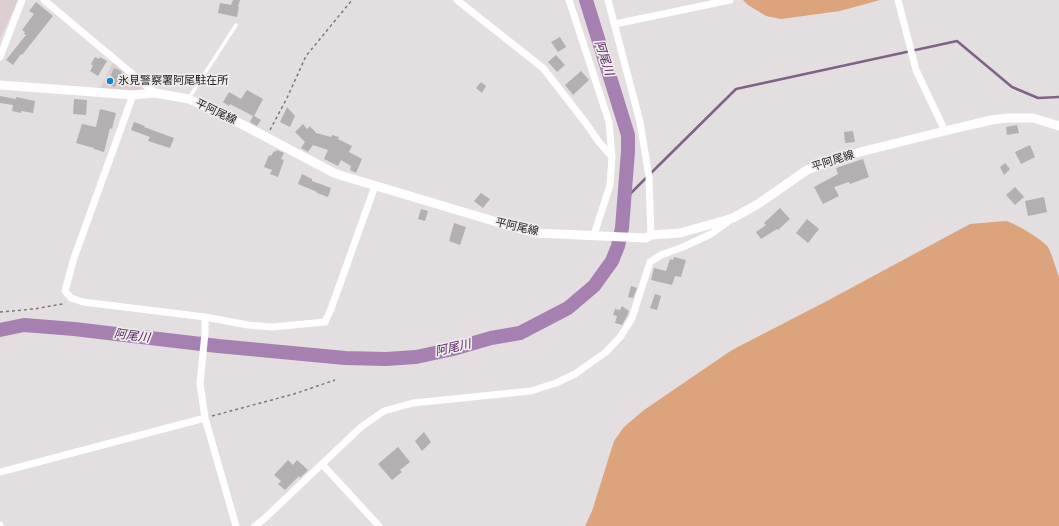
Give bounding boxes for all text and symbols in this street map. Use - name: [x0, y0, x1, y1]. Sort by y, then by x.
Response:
- water label: 阿尾川: [592, 39, 616, 77]
- place label: 氷見警察署阿尾駐在所: [118, 74, 228, 88]
- marker: 氷見警察署阿尾駐在所: [105, 76, 115, 86]
- street label: 平阿尾線: [193, 97, 239, 127]
- street label: 平阿尾線: [810, 148, 856, 174]
- street label: 平阿尾線: [494, 216, 540, 238]
- water label: 阿尾川: [113, 327, 151, 345]
- water label: 阿尾川: [434, 337, 472, 359]

